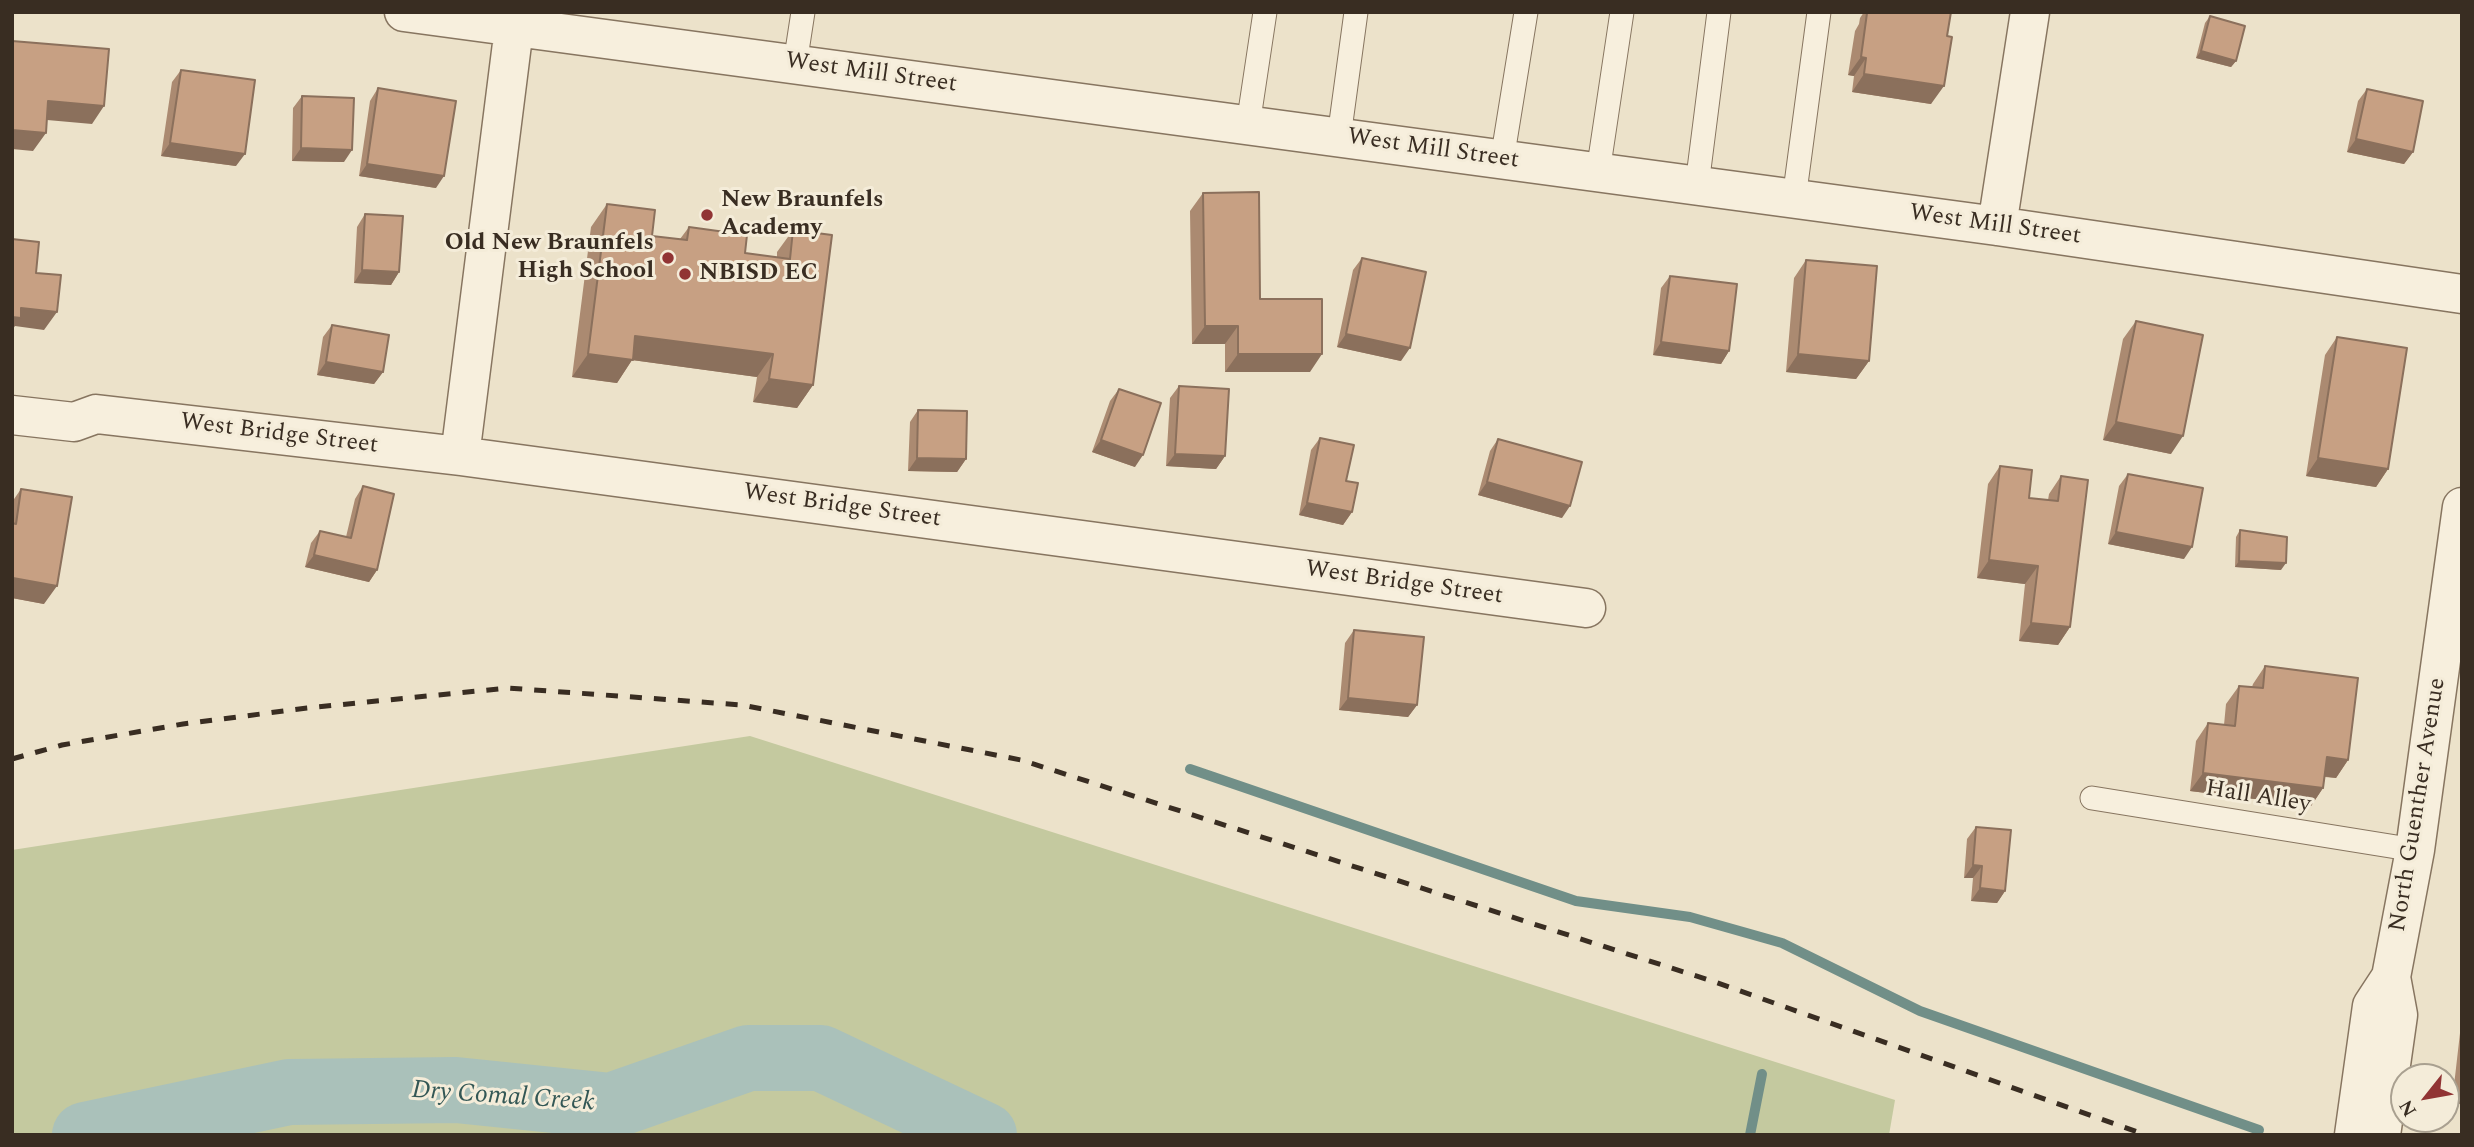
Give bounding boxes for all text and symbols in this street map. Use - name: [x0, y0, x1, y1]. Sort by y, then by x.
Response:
- street label: West Mill Street: [783, 48, 959, 100]
- street label: West Mill Street: [1345, 124, 1521, 176]
- place label: New Braunfels Academy: [721, 187, 883, 243]
- street label: West Mill Street: [1907, 200, 2083, 252]
- marker: New Braunfels Academy: [699, 207, 715, 223]
- place label: Old New Braunfels High School: [445, 230, 654, 286]
- marker: Old New Braunfels High School: [660, 250, 676, 266]
- place label: NBISD EC: [699, 260, 818, 288]
- marker: NBISD EC: [677, 266, 693, 282]
- street label: West Bridge Street: [178, 409, 380, 461]
- street label: West Bridge Street: [741, 479, 943, 535]
- street label: West Bridge Street: [1303, 556, 1505, 612]
- street label: North Guenther Avenue: [2385, 676, 2453, 934]
- street label: Hall Alley: [2203, 775, 2313, 821]
- north arrow: [2390, 1063, 2460, 1133]
- water label: Dry Comal Creek: [410, 1076, 596, 1120]
- text: N: [2392, 1094, 2425, 1122]

